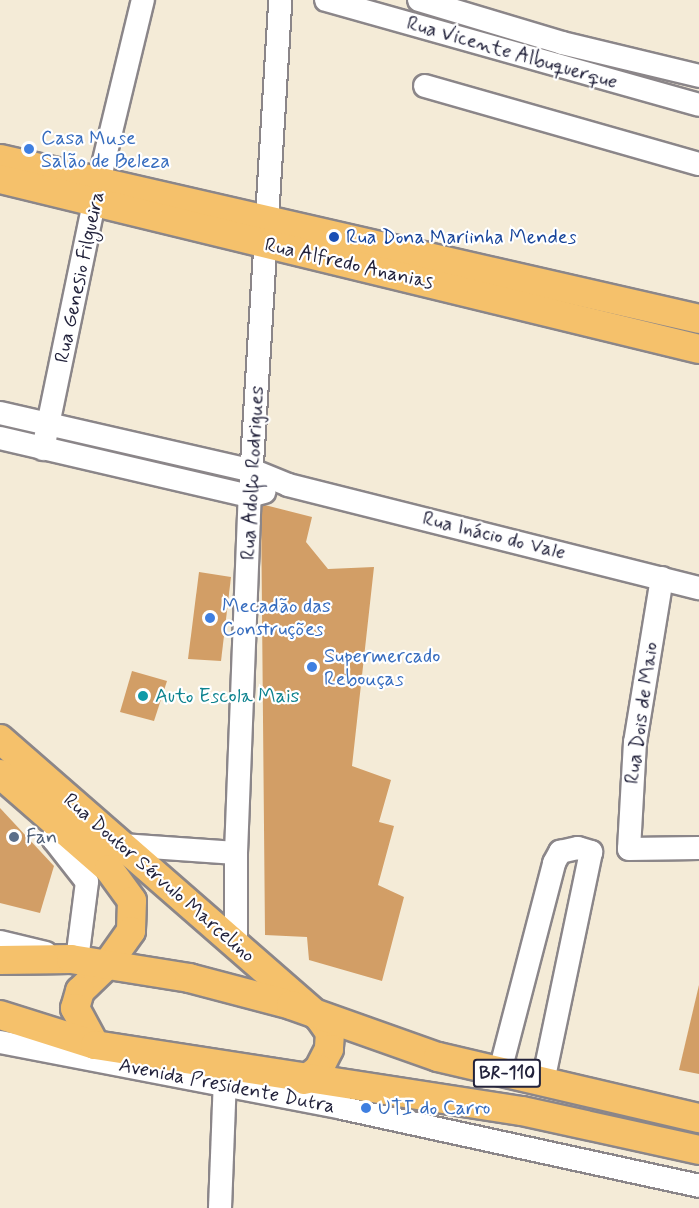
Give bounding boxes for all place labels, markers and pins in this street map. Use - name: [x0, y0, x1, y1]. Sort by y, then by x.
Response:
- place label: Casa Muse Salão de Beleza: [41, 126, 175, 173]
- marker: Casa Muse Salão de Beleza: [22, 142, 36, 156]
- place label: Rua Dona Mariinha Mendes: [346, 225, 584, 249]
- marker: Rua Dona Mariinha Mendes: [327, 230, 341, 244]
- place label: Mecadão das Construções: [222, 594, 331, 641]
- marker: Mecadão das Construções: [203, 611, 217, 625]
- place label: Supermercado Rebouças: [324, 644, 440, 691]
- marker: Supermercado Rebouças: [305, 660, 319, 674]
- place label: Auto Escola Mais: [155, 684, 299, 708]
- marker: Auto Escola Mais: [136, 689, 150, 703]
- place label: Fan: [26, 825, 57, 849]
- marker: Fan: [7, 830, 21, 844]
- place label: UTI do Carro: [378, 1096, 491, 1120]
- marker: UTI do Carro: [359, 1101, 373, 1115]

